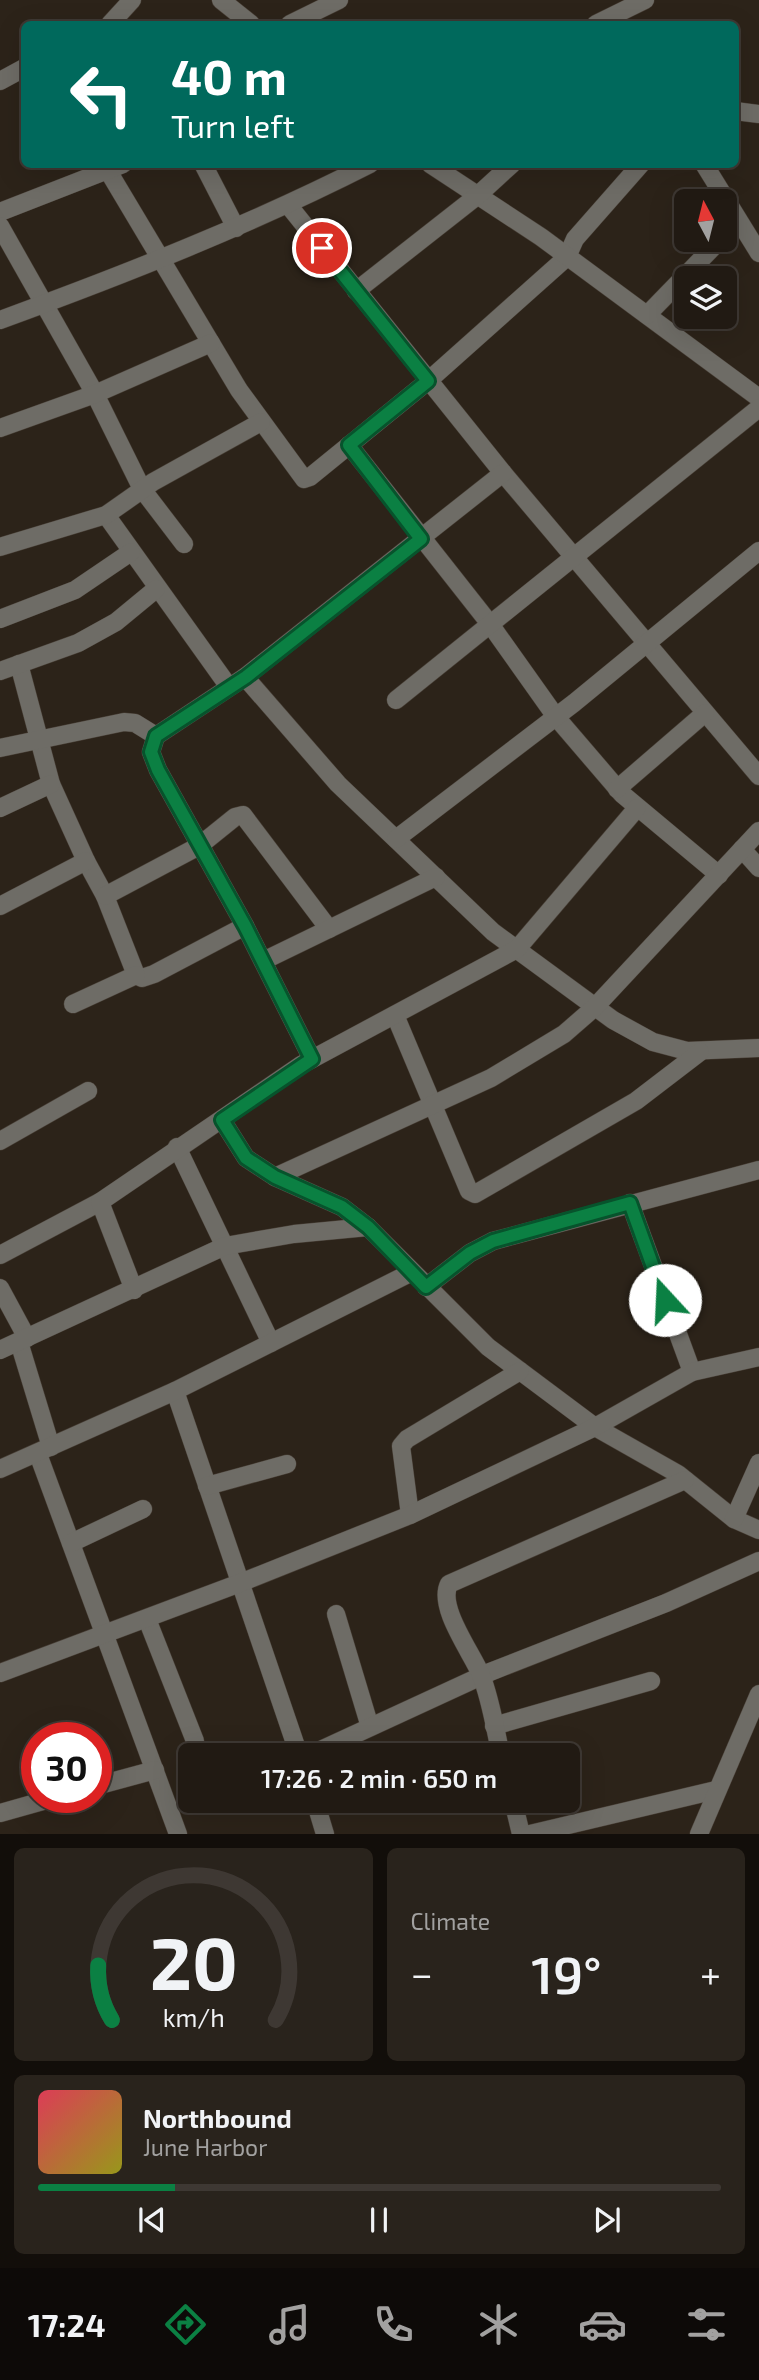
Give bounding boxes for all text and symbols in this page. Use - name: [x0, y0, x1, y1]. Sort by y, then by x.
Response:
- text: 40 m: [171, 46, 287, 105]
- icon: left: [56, 49, 147, 140]
- text: Turn left: [171, 106, 295, 144]
- north arrow: [674, 189, 737, 252]
- map controls: [674, 189, 737, 329]
- pin: [292, 218, 352, 278]
- icon: arrive: [303, 229, 341, 267]
- button: layers: [674, 266, 737, 329]
- position arrow: [628, 1263, 702, 1337]
- speed limit sign: 30: [21, 1722, 112, 1813]
- text: 17:26 · 2 min · 650 m: [261, 1762, 497, 1793]
- text: Climate: [411, 1907, 490, 1935]
- text: 20: [149, 1918, 237, 2006]
- text: 19°: [531, 1942, 602, 2004]
- text: −: [411, 1950, 433, 1996]
- text: +: [700, 1950, 721, 1996]
- text: km/h: [162, 2002, 224, 2032]
- text: Northbound: [143, 2102, 292, 2133]
- text: June Harbor: [143, 2133, 267, 2161]
- icon: previous: [133, 2201, 171, 2239]
- icon: pause: [360, 2201, 398, 2239]
- icon: next: [588, 2201, 626, 2239]
- icon: directions: [161, 2300, 210, 2349]
- icon: music: [265, 2300, 314, 2349]
- icon: phone: [369, 2300, 418, 2349]
- icon: climate: [474, 2300, 523, 2349]
- icon: car: [578, 2300, 627, 2349]
- icon: filters: [682, 2300, 731, 2349]
- text: 17:24: [28, 2305, 106, 2343]

